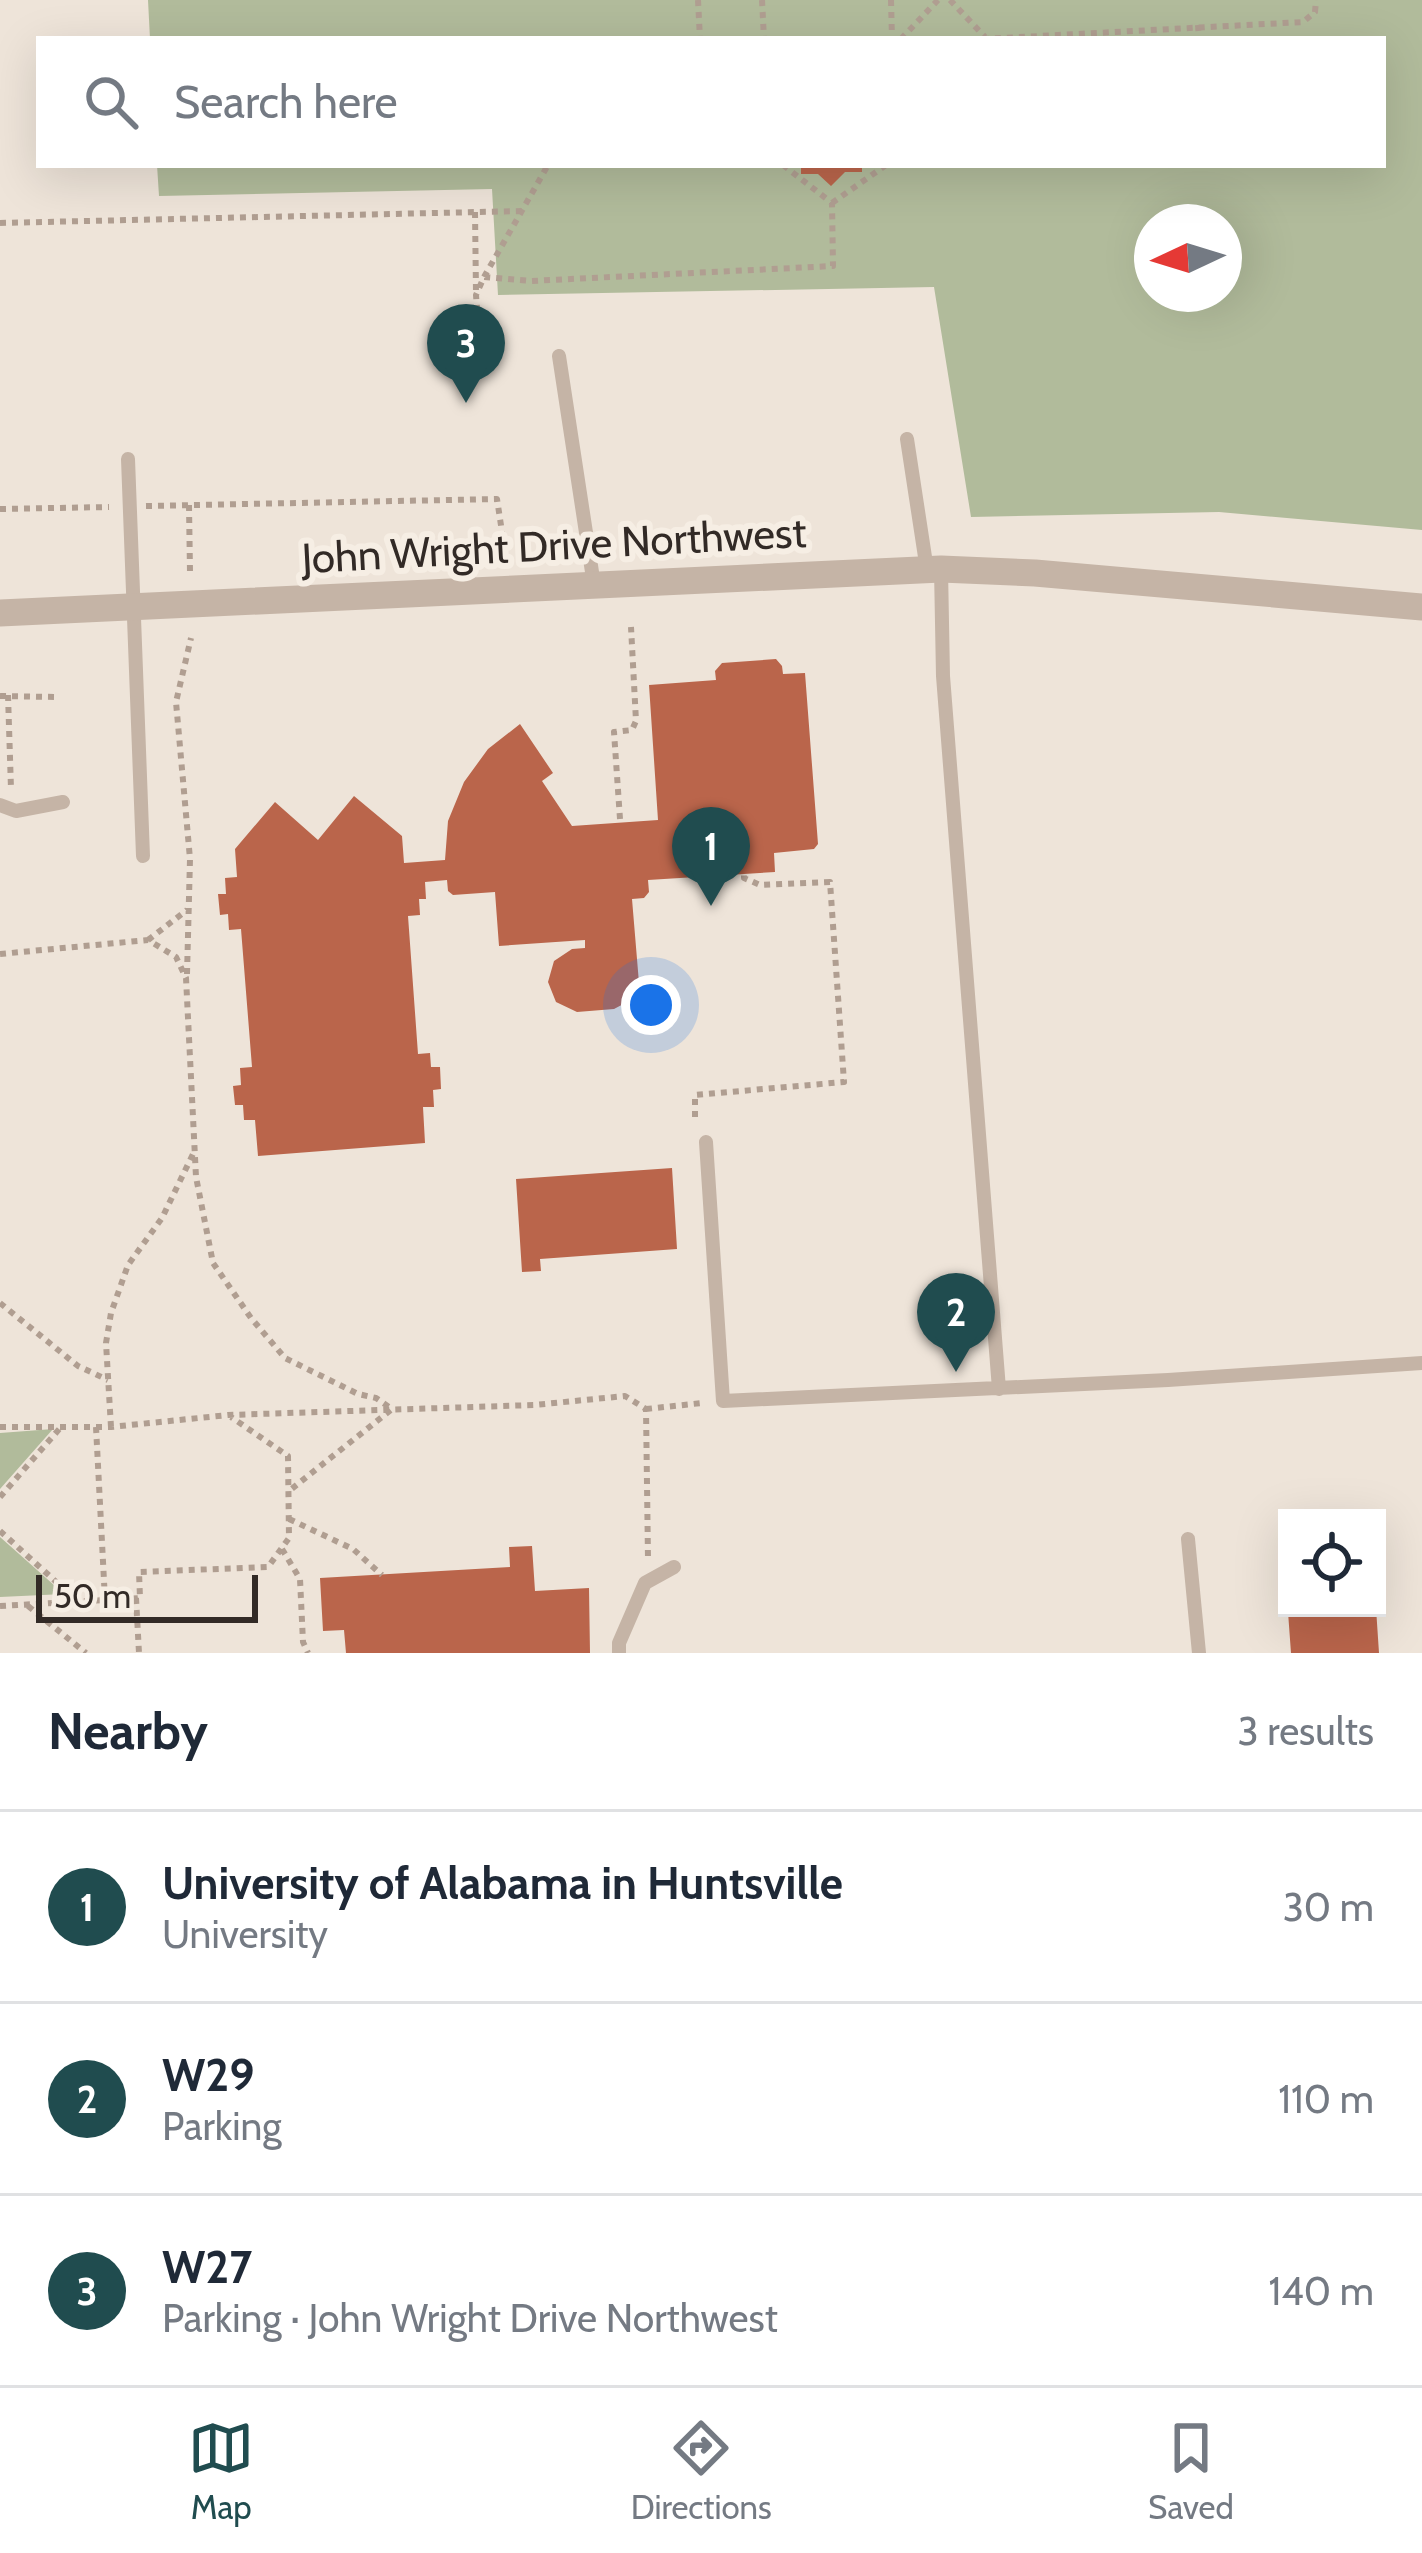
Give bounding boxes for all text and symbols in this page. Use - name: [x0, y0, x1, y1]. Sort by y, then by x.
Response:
- search box: [36, 36, 1386, 168]
- icon: search: [78, 69, 144, 135]
- text: Search here: [174, 75, 398, 129]
- north arrow: [1134, 204, 1242, 312]
- pin: 3: [427, 304, 505, 403]
- street label: John Wright Drive Northwest: [299, 506, 808, 584]
- pin: 1: [672, 807, 750, 906]
- your location: [621, 975, 681, 1035]
- pin: 2: [917, 1273, 995, 1372]
- map controls: [1278, 1509, 1386, 1617]
- button: locate: [1278, 1509, 1386, 1617]
- scale bar: [36, 1569, 258, 1622]
- text: 50 m: [54, 1576, 131, 1616]
- text: Nearby: [48, 1700, 208, 1762]
- text: 3 results: [1237, 1707, 1374, 1755]
- text: University of Alabama in Huntsville: [162, 1856, 843, 1910]
- text: 1: [80, 1883, 94, 1931]
- text: 30 m: [1283, 1883, 1374, 1931]
- text: University: [162, 1910, 328, 1958]
- text: W29: [162, 2048, 254, 2102]
- text: 2: [77, 2075, 97, 2123]
- text: 110 m: [1278, 2075, 1374, 2123]
- text: Parking: [162, 2102, 282, 2150]
- text: W27: [162, 2240, 252, 2294]
- text: 3: [76, 2267, 98, 2315]
- text: 140 m: [1269, 2267, 1374, 2315]
- text: Parking · John Wright Drive Northwest: [162, 2294, 778, 2342]
- tab: Map: [188, 2415, 254, 2527]
- tab: Directions: [631, 2415, 772, 2527]
- tab: Saved: [1148, 2415, 1234, 2527]

